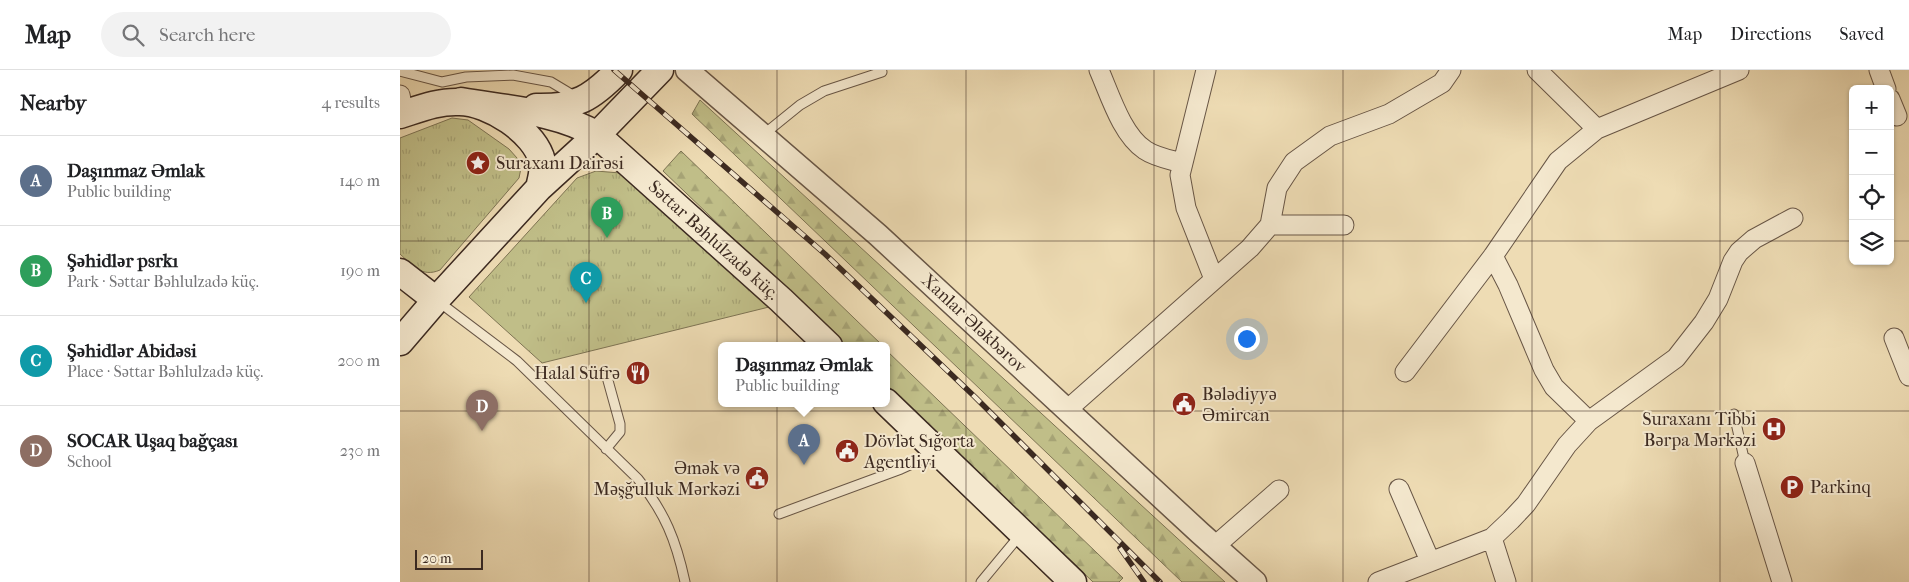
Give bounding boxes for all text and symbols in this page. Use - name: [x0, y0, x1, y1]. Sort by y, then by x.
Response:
- search box: [101, 12, 451, 57]
- text: Map: [25, 21, 71, 49]
- icon: search: [119, 21, 147, 49]
- text: Search here: [159, 24, 255, 46]
- text: Map: [1668, 24, 1702, 45]
- text: Directions: [1730, 24, 1811, 45]
- text: Saved: [1839, 24, 1884, 45]
- map controls: [1849, 85, 1894, 265]
- button: +: [1849, 85, 1894, 130]
- text: Nearby: [20, 91, 86, 115]
- text: 4 results: [322, 93, 380, 112]
- button: −: [1849, 130, 1894, 175]
- place icon: Suraxanı Dairəsi: [465, 150, 491, 176]
- place label: Suraxanı Dairəsi: [496, 153, 624, 174]
- text: Daşınmaz Əmlak: [67, 160, 205, 182]
- text: A: [31, 171, 41, 190]
- text: 140 m: [339, 171, 380, 190]
- button: locate: [1849, 175, 1894, 220]
- street label: Səttar Bəhlulzadə küç.: [644, 176, 783, 305]
- text: Public building: [67, 182, 171, 201]
- pin: B: [591, 197, 623, 238]
- button: layers: [1849, 220, 1894, 265]
- text: Şəhidlər psrkı: [67, 250, 178, 272]
- text: B: [31, 261, 41, 280]
- text: 190 m: [340, 261, 380, 280]
- pin: C: [570, 262, 602, 303]
- street label: Xanlar Ələkbərov: [917, 269, 1031, 378]
- text: Park · Səttar Bəhlulzadə küç.: [67, 272, 259, 291]
- your location: [1234, 326, 1260, 352]
- text: Şəhidlər Abidəsi: [67, 340, 197, 362]
- popup: [718, 342, 890, 407]
- text: C: [31, 351, 41, 370]
- text: 200 m: [337, 351, 380, 370]
- text: Daşınmaz Əmlak: [735, 354, 873, 376]
- restaurant icon: Halal Süfrə: [625, 360, 651, 386]
- text: Place · Səttar Bəhlulzadə küç.: [67, 362, 263, 381]
- place label: Halal Süfrə: [534, 363, 620, 384]
- text: Public building: [735, 376, 839, 395]
- place label: Bələdiyyə Əmircan: [1202, 384, 1277, 426]
- pin: D: [466, 390, 498, 431]
- public building icon: Bələdiyyə Əmircan: [1171, 391, 1197, 417]
- place label: Suraxanı Tibbi Bərpa Mərkəzi: [1642, 409, 1757, 451]
- hospital icon: Suraxanı Tibbi Bərpa Mərkəzi: [1761, 416, 1787, 442]
- pin: A: [788, 424, 820, 465]
- text: SOCAR Uşaq bağçası: [67, 430, 238, 452]
- place label: Dövlət Sığorta Agentliyi: [863, 431, 975, 473]
- public building icon: Dövlət Sığorta Agentliyi: [834, 438, 860, 464]
- text: D: [30, 441, 42, 460]
- text: 230 m: [340, 441, 380, 460]
- text: School: [67, 452, 112, 471]
- place label: Əmək və Məşğulluk Mərkəzi: [593, 458, 741, 500]
- public building icon: Əmək və Məşğulluk Mərkəzi: [744, 465, 770, 491]
- parking icon: Parkinq: [1779, 474, 1805, 500]
- place label: Parkinq: [1810, 477, 1871, 498]
- scale bar: [415, 547, 482, 570]
- text: 20 m: [422, 550, 452, 567]

